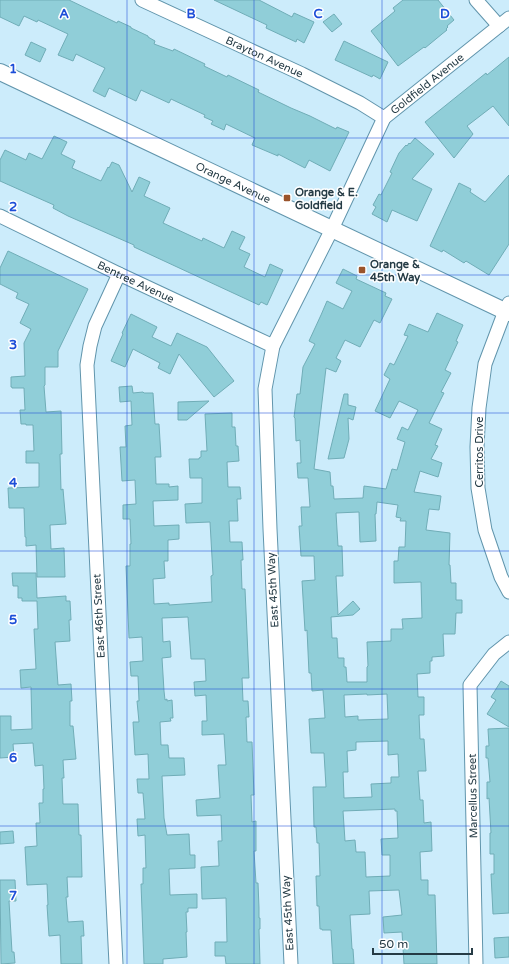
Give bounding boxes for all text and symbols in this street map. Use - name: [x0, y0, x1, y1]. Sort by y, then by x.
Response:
- text: A: [59, 6, 69, 22]
- text: B: [186, 6, 196, 22]
- text: C: [313, 6, 323, 22]
- text: D: [440, 6, 450, 22]
- street label: Brayton Avenue: [224, 33, 305, 80]
- street label: Goldfield Avenue: [388, 50, 466, 117]
- text: 1: [9, 61, 17, 77]
- street label: Orange Avenue: [194, 159, 273, 206]
- place label: Orange & E. Goldfield: [295, 186, 358, 212]
- marker: Orange & E. Goldfield: [282, 193, 292, 203]
- text: 2: [9, 199, 17, 215]
- street label: Bentree Avenue: [95, 258, 176, 305]
- place label: Orange & 45th Way: [370, 258, 420, 285]
- marker: Orange & 45th Way: [357, 265, 367, 275]
- text: 3: [9, 337, 17, 353]
- street label: Cerritos Drive: [473, 417, 486, 487]
- text: 4: [9, 475, 18, 491]
- street label: East 45th Way: [265, 552, 281, 628]
- street label: East 46th Street: [90, 573, 108, 659]
- text: 5: [9, 612, 17, 628]
- text: 6: [9, 750, 17, 766]
- street label: Marcellus Street: [466, 754, 480, 838]
- street label: East 45th Way: [280, 875, 296, 951]
- text: 7: [9, 888, 17, 904]
- scale bar: [373, 930, 472, 956]
- text: 50 m: [379, 937, 408, 951]

